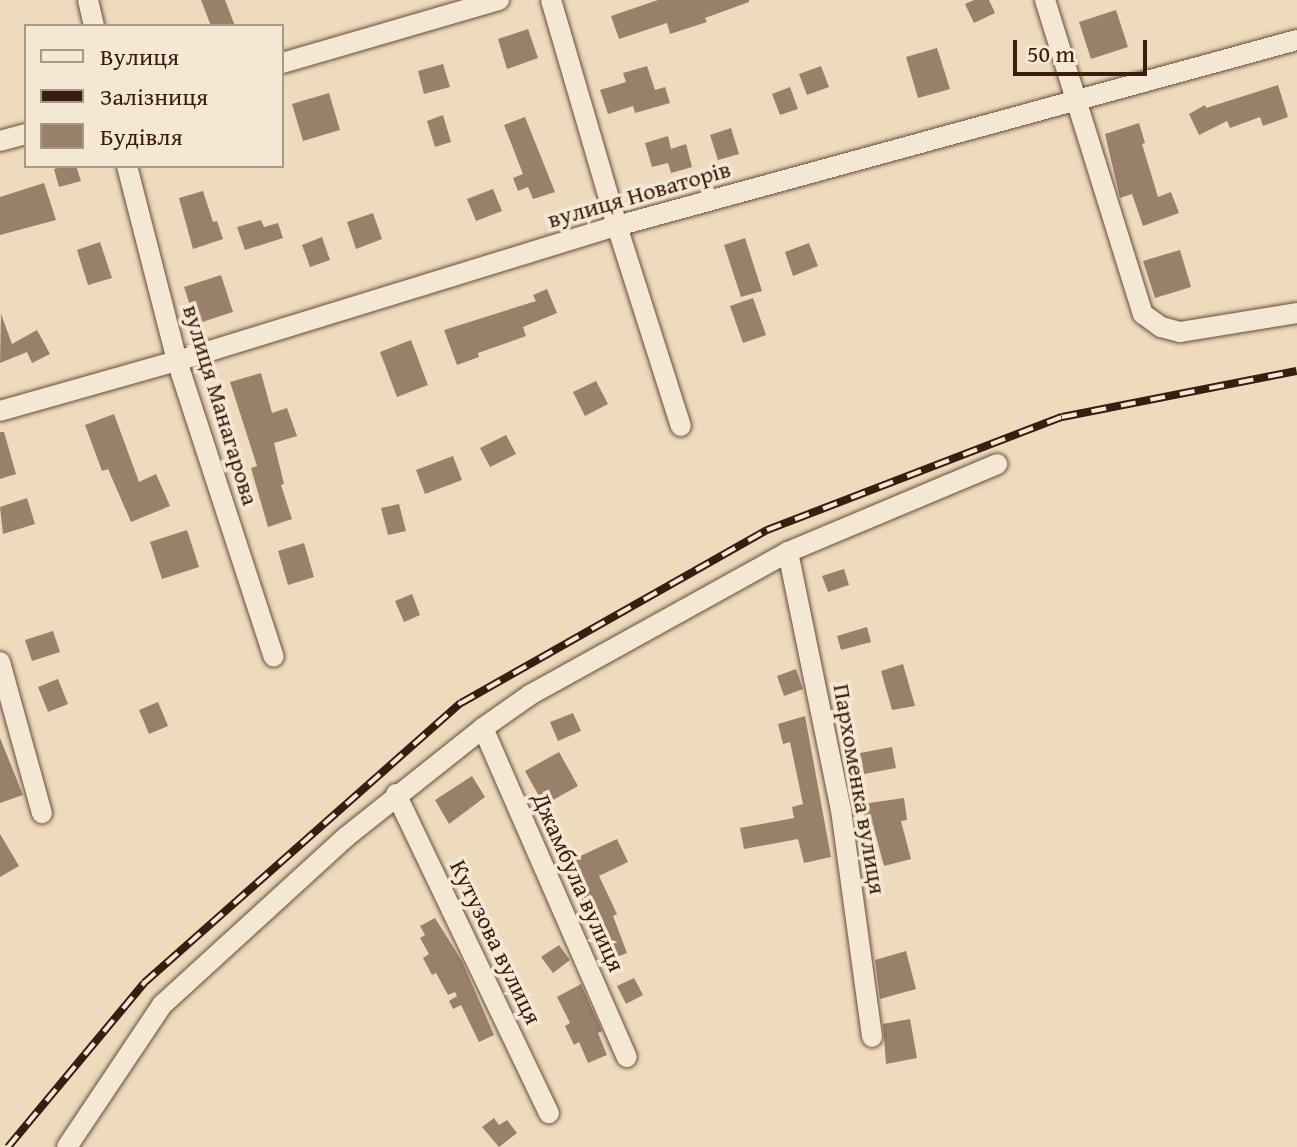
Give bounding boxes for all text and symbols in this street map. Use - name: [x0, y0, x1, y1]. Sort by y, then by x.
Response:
- legend: [24, 24, 284, 168]
- scale bar: [1017, 24, 1151, 74]
- text: 50 m: [1027, 36, 1075, 71]
- text: Вулиця: [100, 39, 179, 74]
- text: Залізниця: [100, 79, 208, 114]
- text: Будівля: [100, 119, 183, 154]
- street label: вулиця Новаторів: [544, 154, 734, 234]
- street label: вулиця Манагарова: [177, 301, 265, 509]
- street label: Пархоменка вулиця: [827, 682, 893, 896]
- street label: Джамбула вулиця: [527, 788, 631, 976]
- street label: Кутузова вулиця: [444, 855, 548, 1029]

